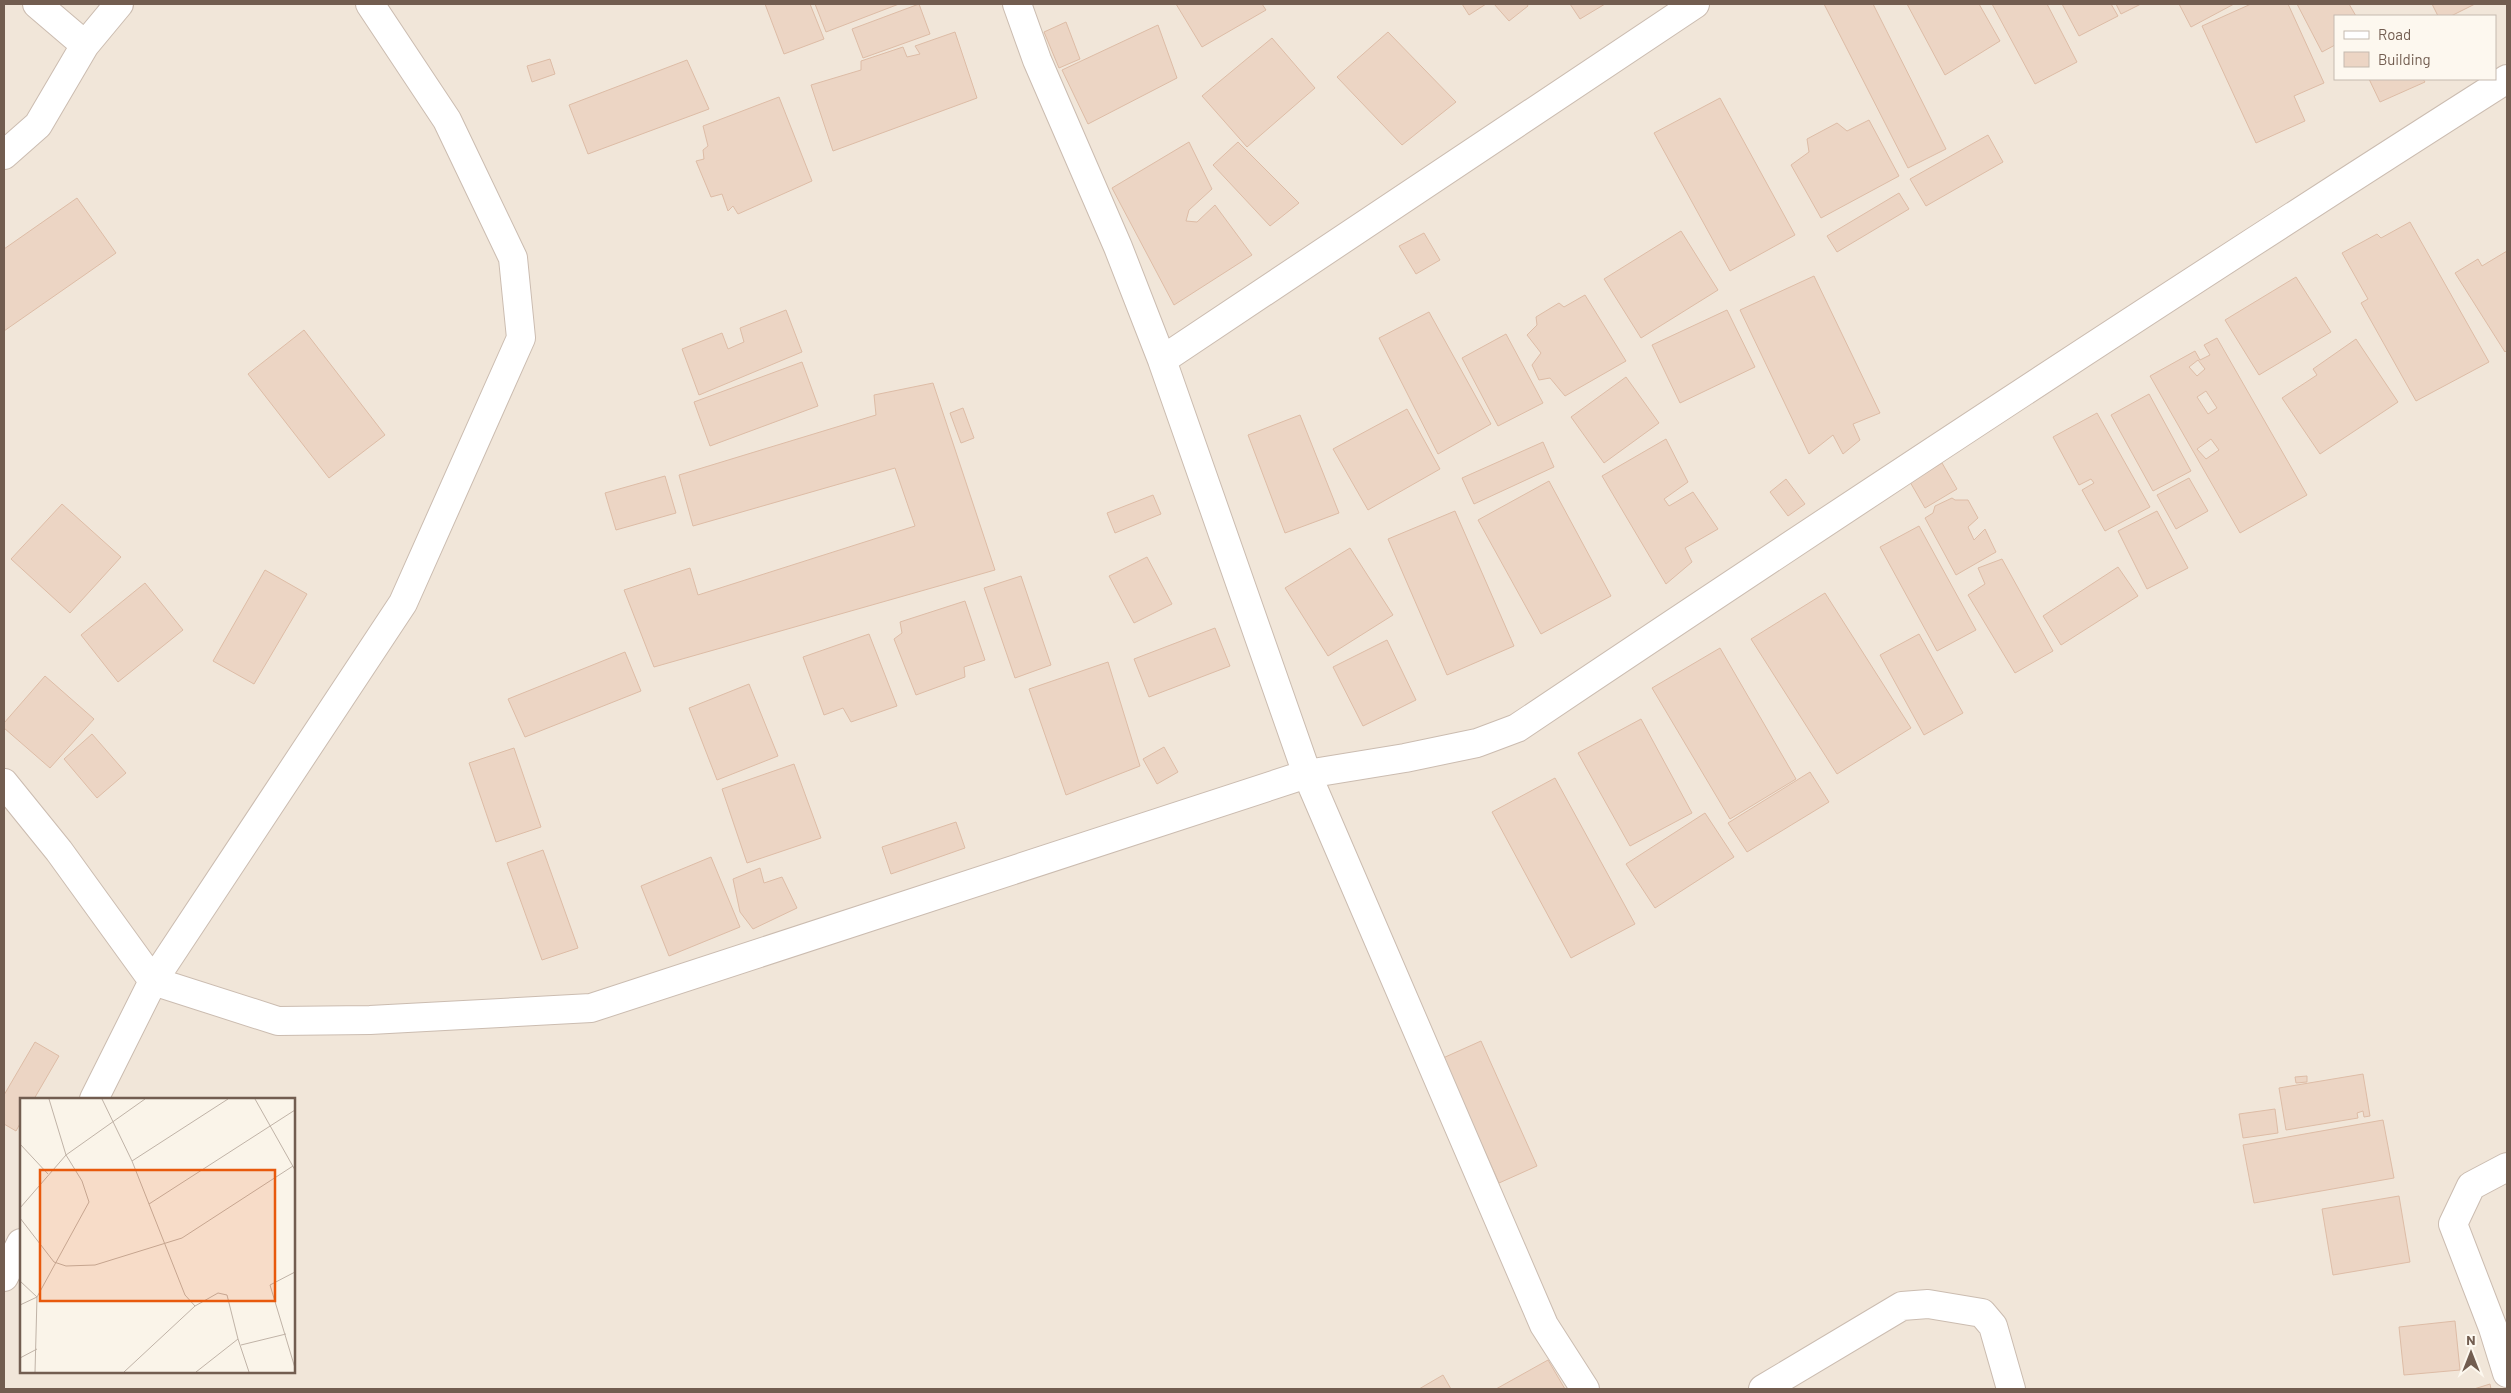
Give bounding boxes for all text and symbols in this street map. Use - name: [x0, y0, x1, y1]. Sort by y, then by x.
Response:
- legend: [2334, 15, 2496, 80]
- text: Road: [2378, 25, 2411, 43]
- text: Building: [2378, 50, 2431, 68]
- inset map: [20, 1098, 295, 1373]
- north arrow: [2446, 1328, 2496, 1378]
- text: N: [2466, 1331, 2476, 1348]

